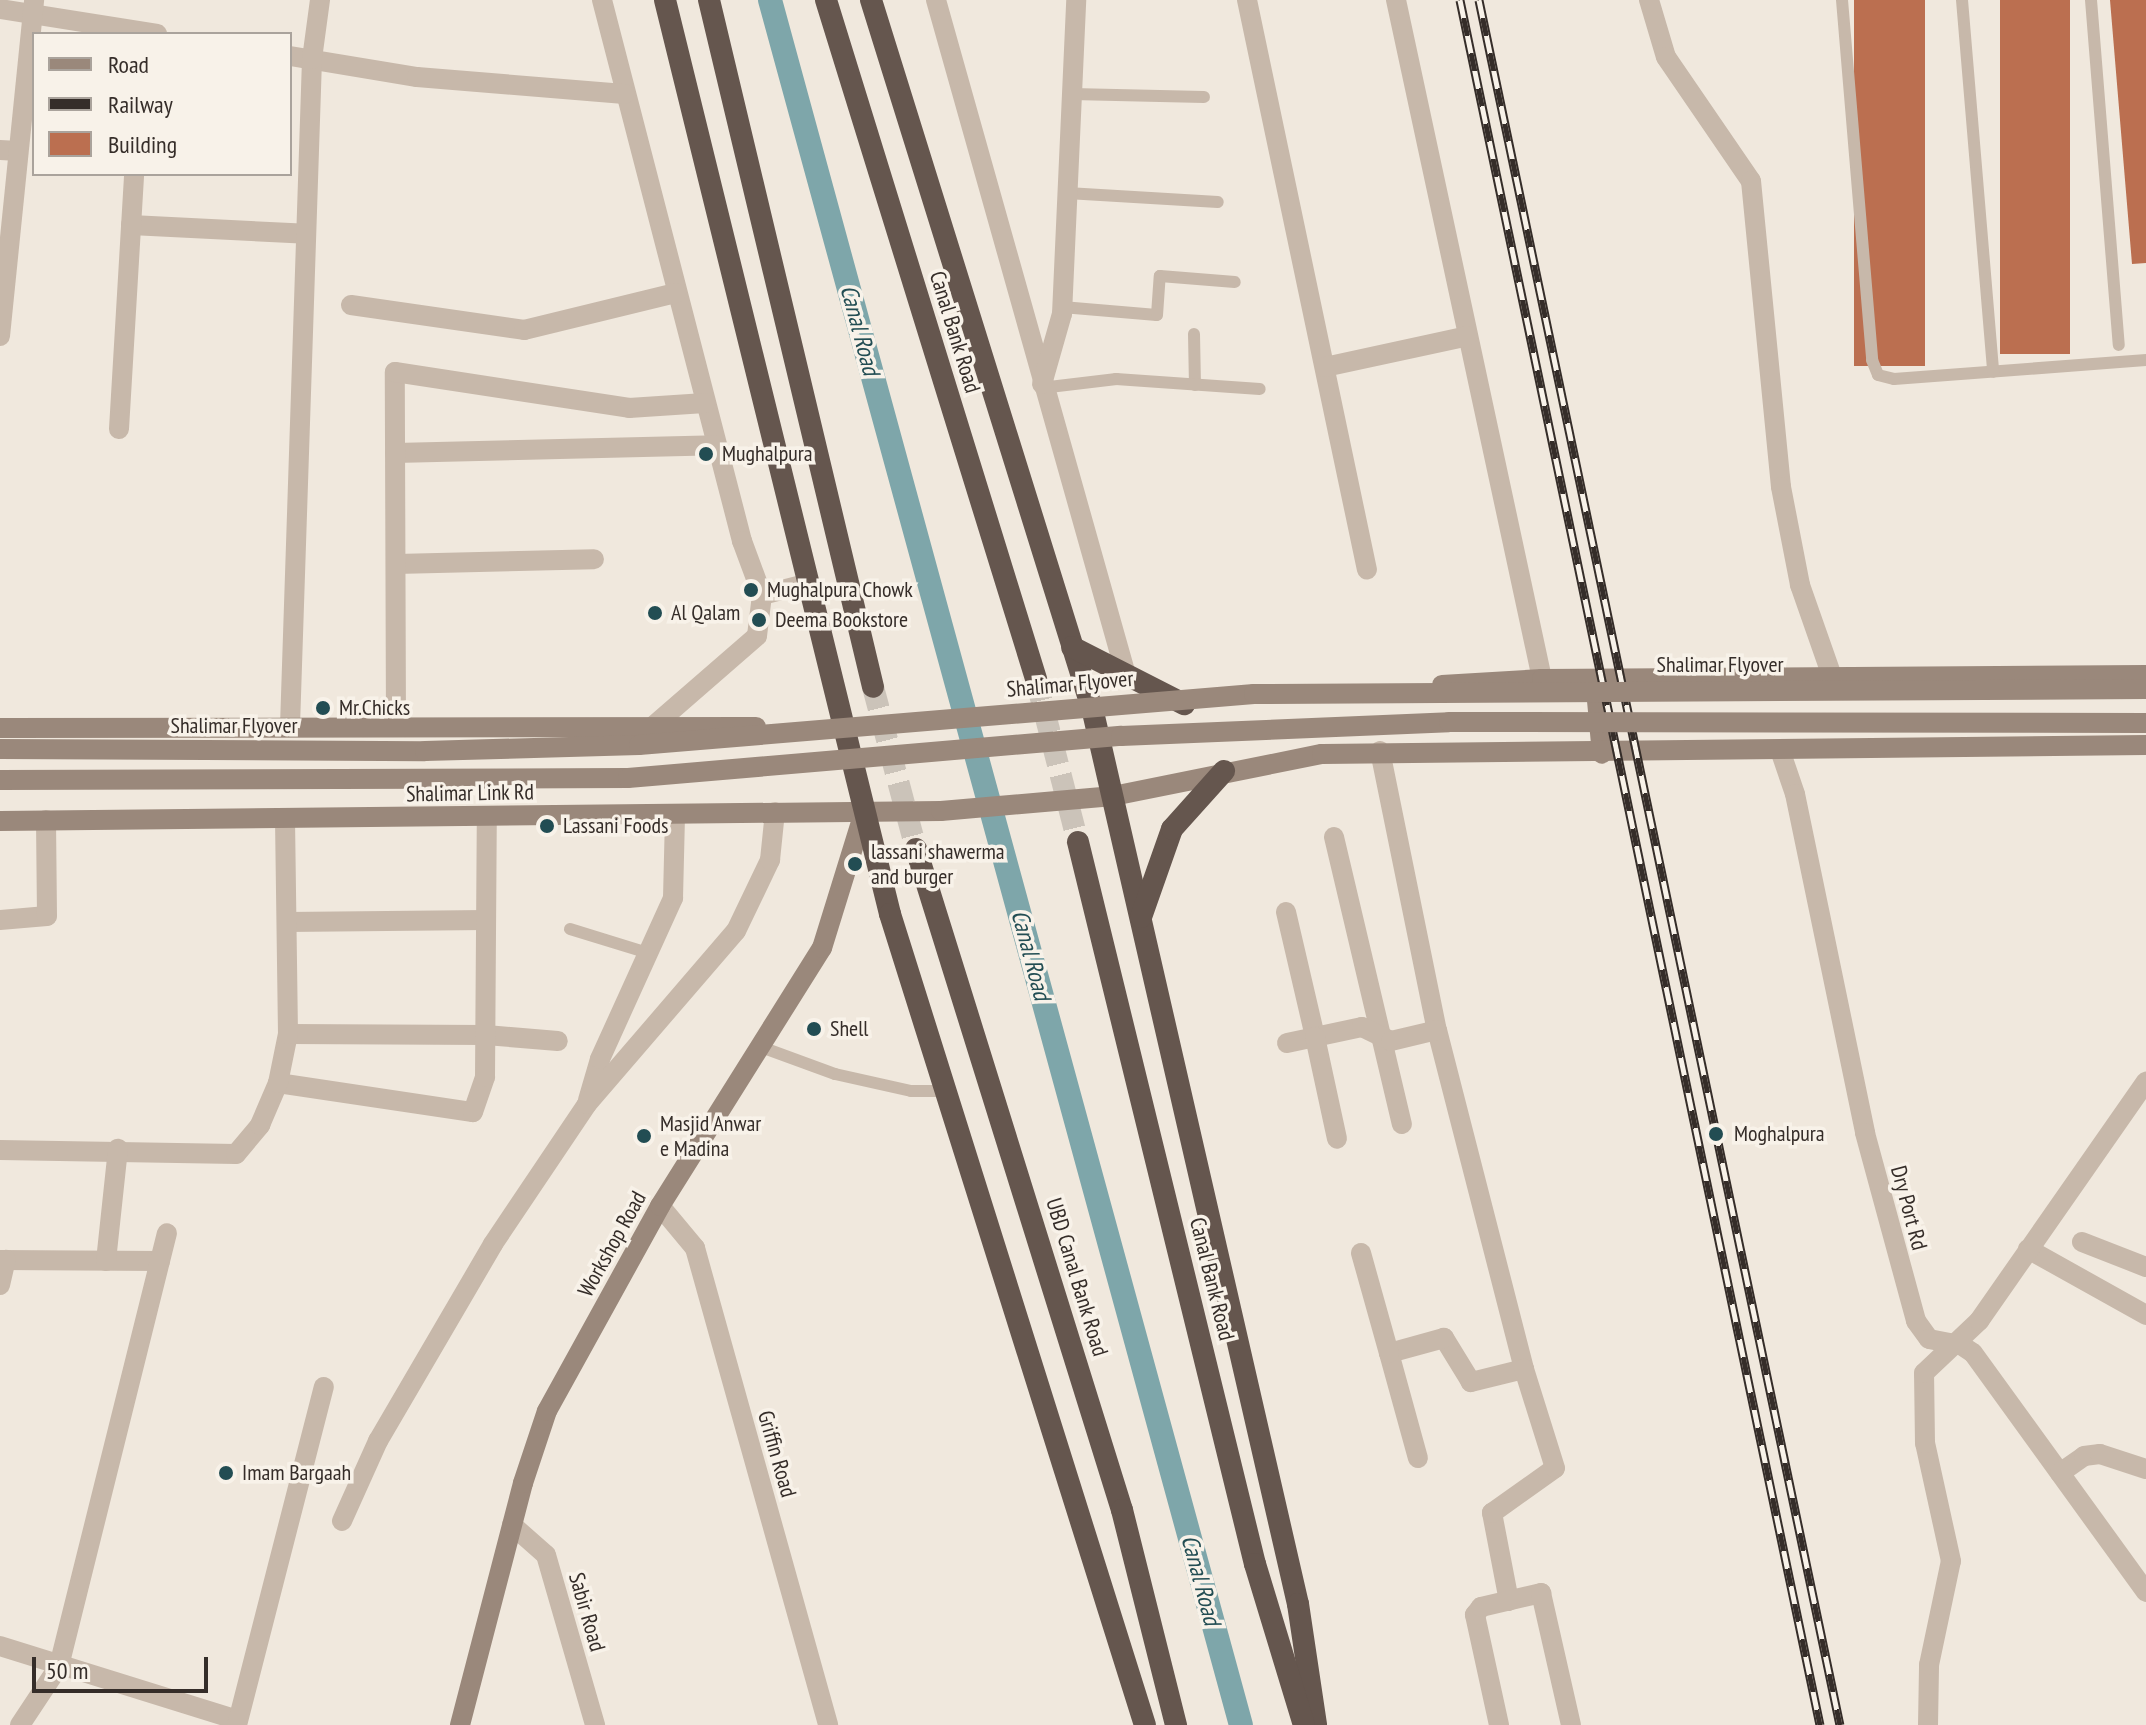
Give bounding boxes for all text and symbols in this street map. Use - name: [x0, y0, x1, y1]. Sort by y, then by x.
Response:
- legend: [32, 32, 292, 176]
- text: Road: [108, 49, 149, 80]
- text: Railway: [108, 89, 173, 120]
- text: Building: [108, 129, 177, 160]
- street label: Canal Bank Road: [924, 268, 986, 396]
- water label: Canal Road: [834, 282, 886, 378]
- place label: Mughalpura: [722, 441, 813, 467]
- marker: Mughalpura: [697, 445, 715, 463]
- place label: Mughalpura Chowk: [767, 577, 913, 603]
- marker: Mughalpura Chowk: [742, 581, 760, 599]
- place label: Al Qalam: [671, 600, 740, 626]
- marker: Al Qalam: [646, 604, 664, 622]
- place label: Deema Bookstore: [775, 607, 908, 633]
- marker: Deema Bookstore: [750, 611, 768, 629]
- street label: Shalimar Flyover: [1656, 652, 1784, 678]
- street label: Shalimar Flyover: [1006, 665, 1134, 703]
- place label: Mr.Chicks: [339, 695, 410, 721]
- marker: Mr.Chicks: [314, 699, 332, 717]
- street label: Shalimar Flyover: [170, 713, 298, 739]
- street label: Shalimar Link Rd: [406, 779, 534, 807]
- place label: Lassani Foods: [563, 813, 668, 839]
- marker: Lassani Foods: [538, 817, 556, 835]
- place label: lassani shawerma and burger: [871, 838, 1005, 890]
- marker: lassani shawerma and burger: [846, 855, 864, 873]
- water label: Canal Road: [1005, 907, 1057, 1003]
- place label: Shell: [830, 1016, 868, 1042]
- marker: Shell: [805, 1020, 823, 1038]
- place label: Masjid Anwar e Madina: [660, 1110, 762, 1162]
- place label: Moghalpura: [1734, 1121, 1825, 1147]
- marker: Moghalpura: [1705, 1123, 1727, 1145]
- marker: Masjid Anwar e Madina: [635, 1127, 653, 1145]
- street label: Dry Port Rd: [1885, 1163, 1933, 1253]
- street label: Workshop Road: [572, 1187, 652, 1301]
- street label: UBD Canal Bank Road: [1040, 1195, 1114, 1359]
- street label: Canal Bank Road: [1184, 1214, 1240, 1344]
- street label: Griffin Road: [752, 1408, 802, 1500]
- place label: Imam Bargaah: [242, 1460, 351, 1486]
- marker: Imam Bargaah: [217, 1464, 235, 1482]
- water label: Canal Road: [1175, 1532, 1227, 1628]
- street label: Sabir Road: [563, 1570, 611, 1654]
- scale bar: [36, 1641, 212, 1691]
- text: 50 m: [46, 1655, 88, 1686]

